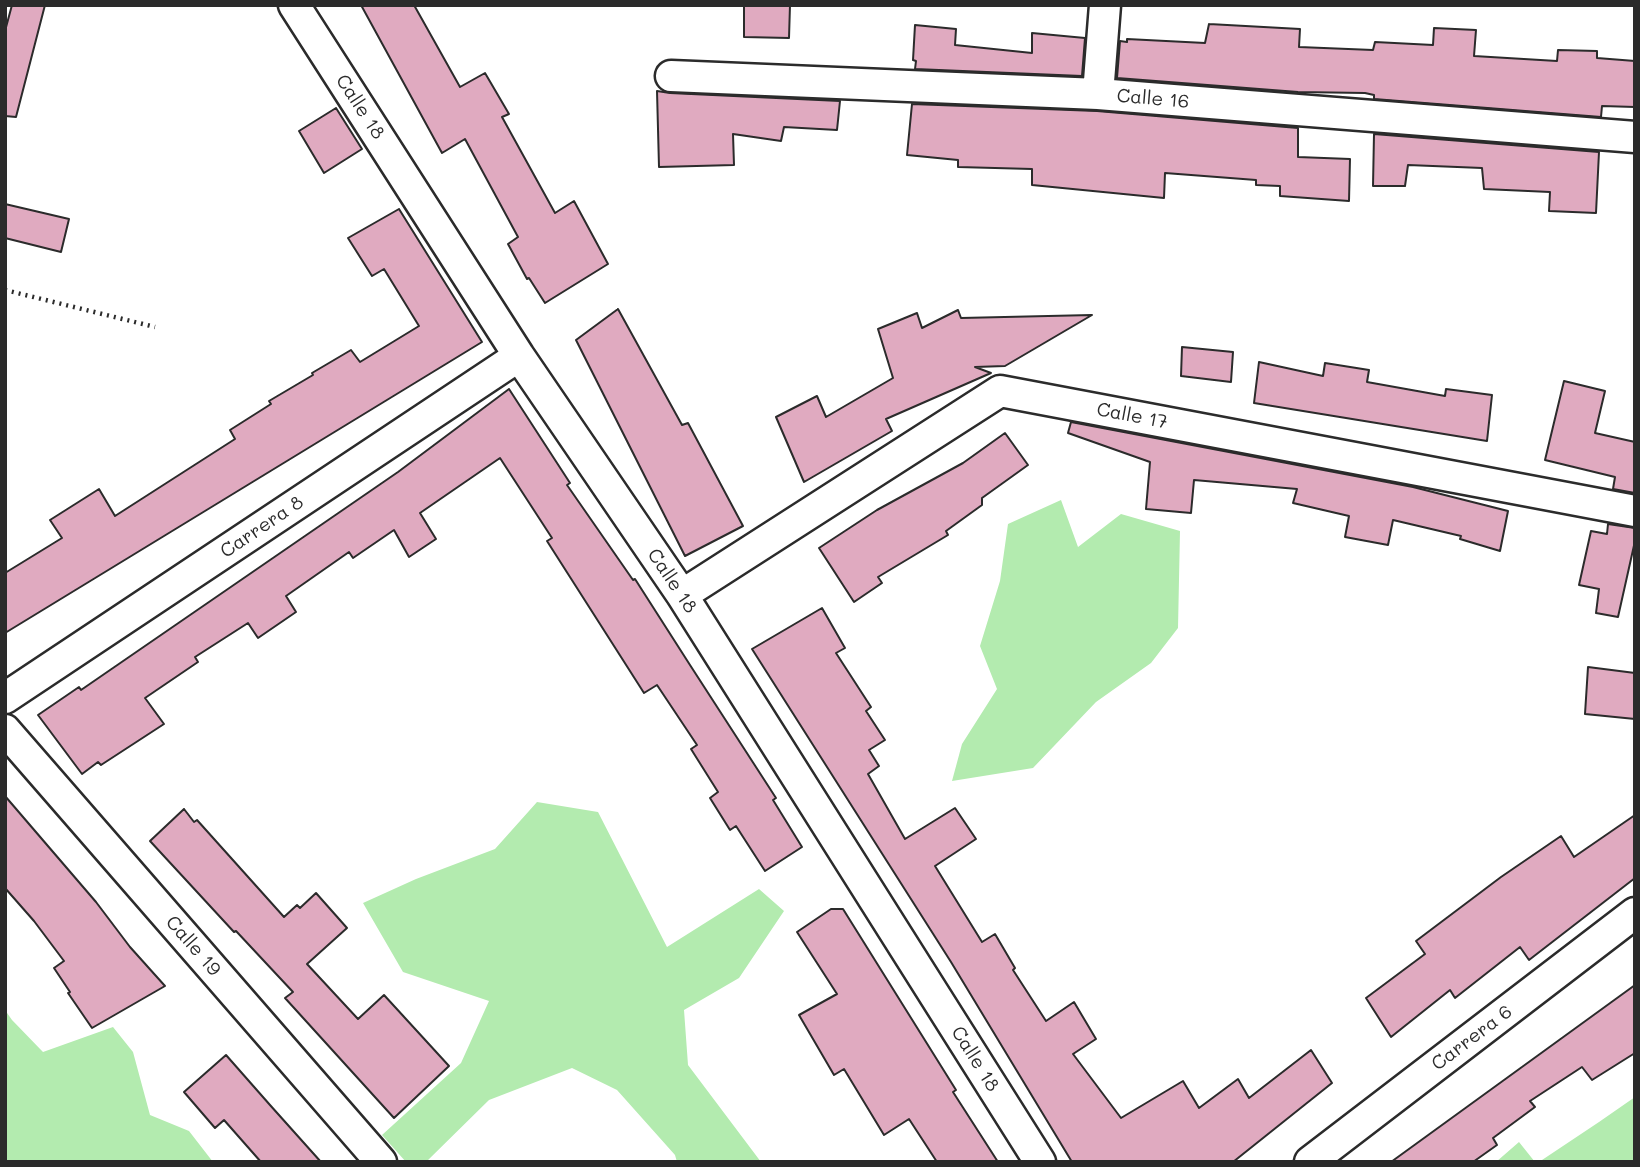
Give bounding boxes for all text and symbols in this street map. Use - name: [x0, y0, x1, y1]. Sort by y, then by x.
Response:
- street label: Calle 18: [331, 70, 389, 144]
- street label: Calle 16: [1116, 84, 1190, 114]
- street label: Calle 17: [1095, 398, 1169, 434]
- street label: Carrera 8: [216, 491, 308, 563]
- street label: Calle 18: [642, 544, 702, 618]
- street label: Calle 19: [161, 911, 225, 981]
- street label: Carrera 6: [1427, 1000, 1517, 1076]
- street label: Calle 18: [946, 1022, 1004, 1096]

